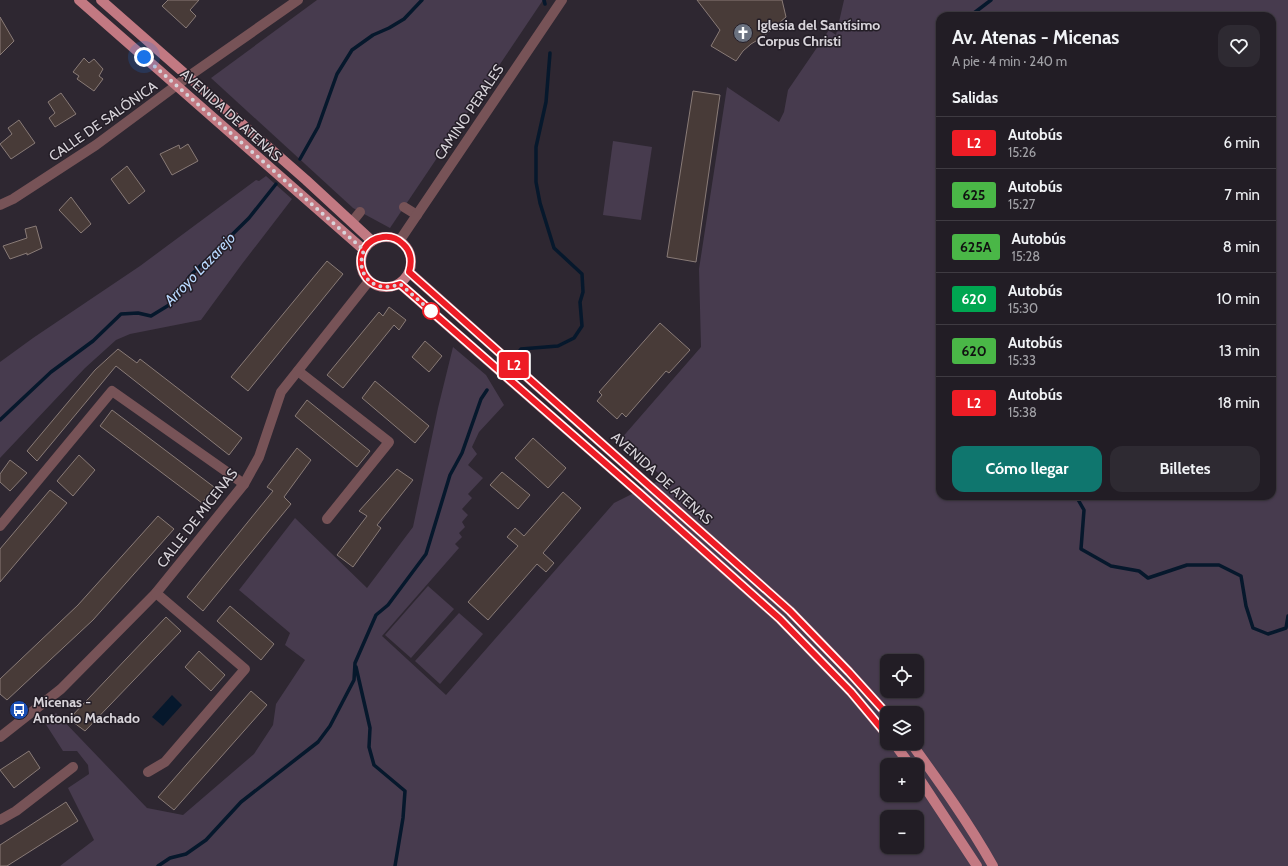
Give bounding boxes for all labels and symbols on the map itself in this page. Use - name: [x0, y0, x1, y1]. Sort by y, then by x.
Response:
- place label: Iglesia del Santísimo Corpus Christi: [757, 16, 880, 50]
- church icon: Iglesia del Santísimo Corpus Christi: [732, 22, 754, 44]
- your location: [134, 47, 154, 67]
- street label: CAMINO PERALES: [430, 61, 508, 163]
- street label: AVENIDA DE ATENAS: [177, 65, 285, 165]
- street label: CALLE DE SALÓNICA: [45, 77, 161, 165]
- water label: Arroyo Lazarejo: [160, 228, 240, 310]
- unlabelled marker: [422, 302, 440, 320]
- line badge: L2: [496, 352, 532, 378]
- street label: AVENIDA DE ATENAS: [608, 428, 716, 528]
- street label: CALLE DE MICENAS: [153, 465, 241, 571]
- place label: Micenas - Antonio Machado: [33, 693, 140, 727]
- bus stop icon: Micenas - Antonio Machado: [8, 699, 30, 721]

